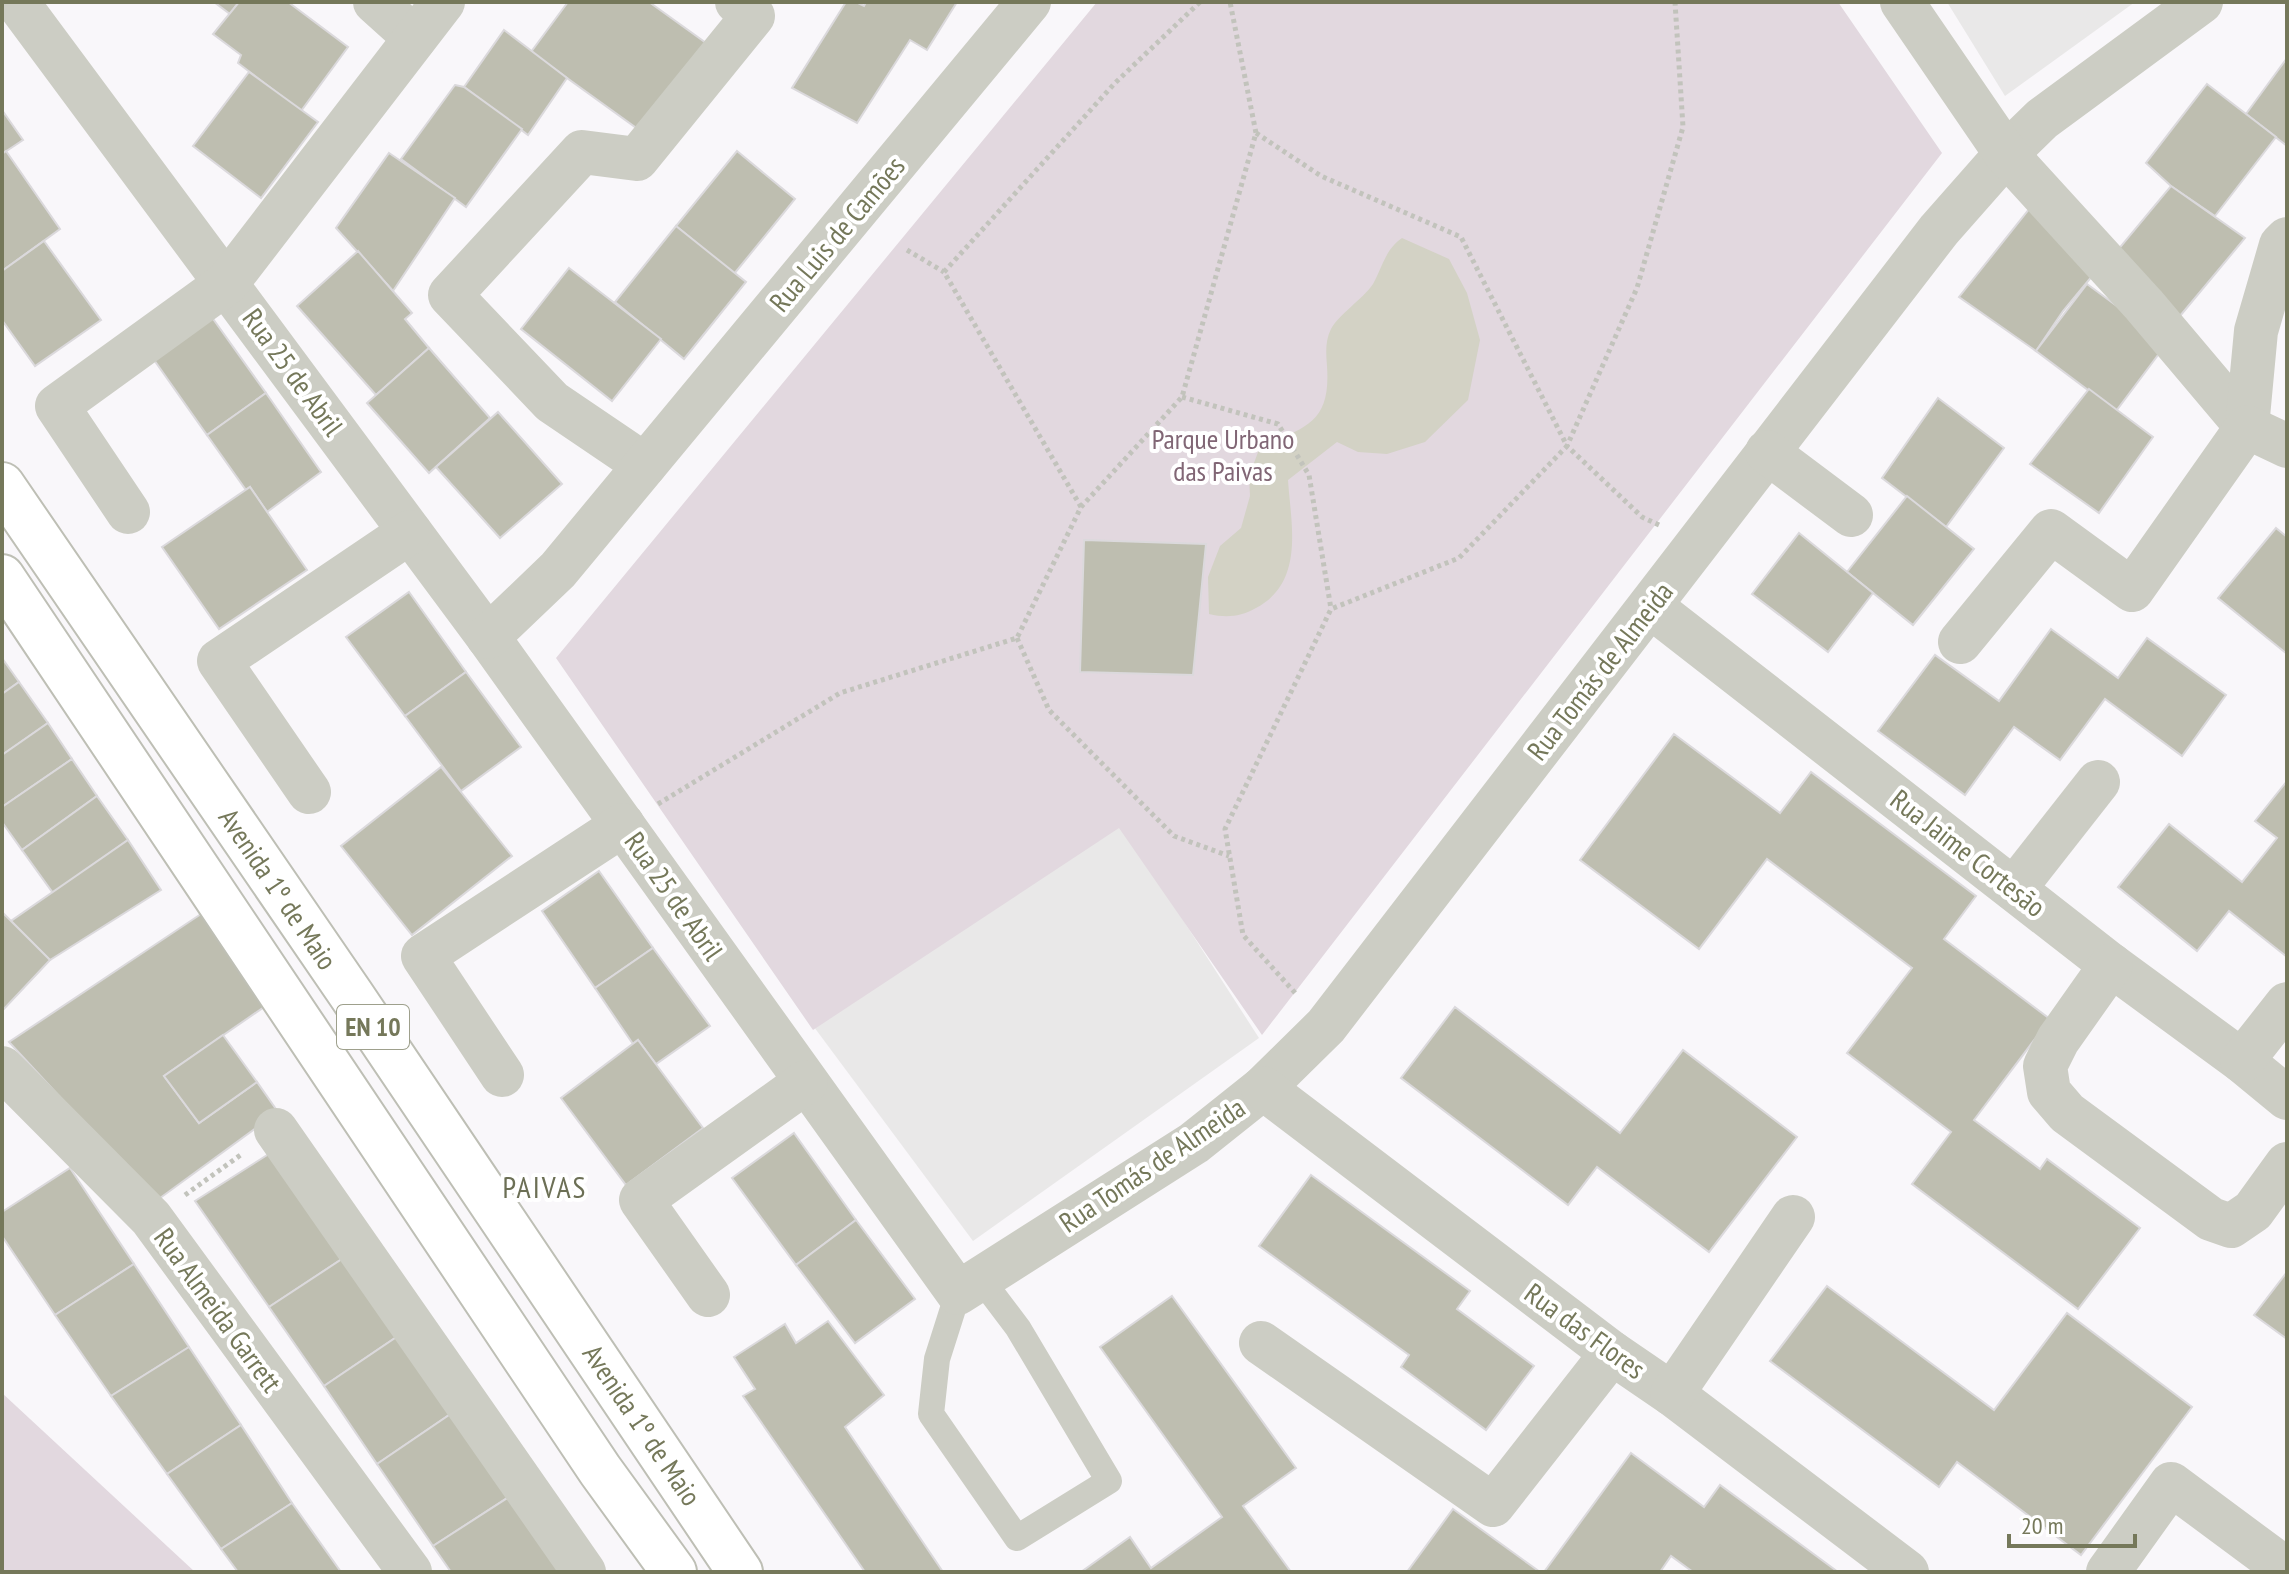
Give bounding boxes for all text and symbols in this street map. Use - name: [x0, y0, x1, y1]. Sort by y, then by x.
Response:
- street label: Rua Luis de Camões: [761, 148, 913, 319]
- street label: Rua 25 de Abril: [235, 301, 352, 443]
- park label: Parque Urbano das Paivas: [1152, 420, 1294, 489]
- street label: Rua Tomás de Almeida: [1518, 574, 1681, 767]
- street label: Rua Jaime Cortesão: [1883, 781, 2053, 925]
- street label: Avenida 1º de Maio: [211, 801, 346, 977]
- street label: Rua 25 de Abril: [617, 824, 732, 967]
- road number: EN 10: [337, 1005, 409, 1049]
- street label: Rua Tomás de Almeida: [1052, 1089, 1252, 1240]
- district label: PAIVAS: [503, 1167, 587, 1206]
- street label: Rua Almeida Garrett: [146, 1220, 291, 1399]
- street label: Rua das Flores: [1518, 1274, 1653, 1387]
- street label: Avenida 1º de Maio: [575, 1337, 710, 1513]
- scale bar: [2009, 1498, 2135, 1548]
- text: 20 m: [2021, 1510, 2063, 1541]

